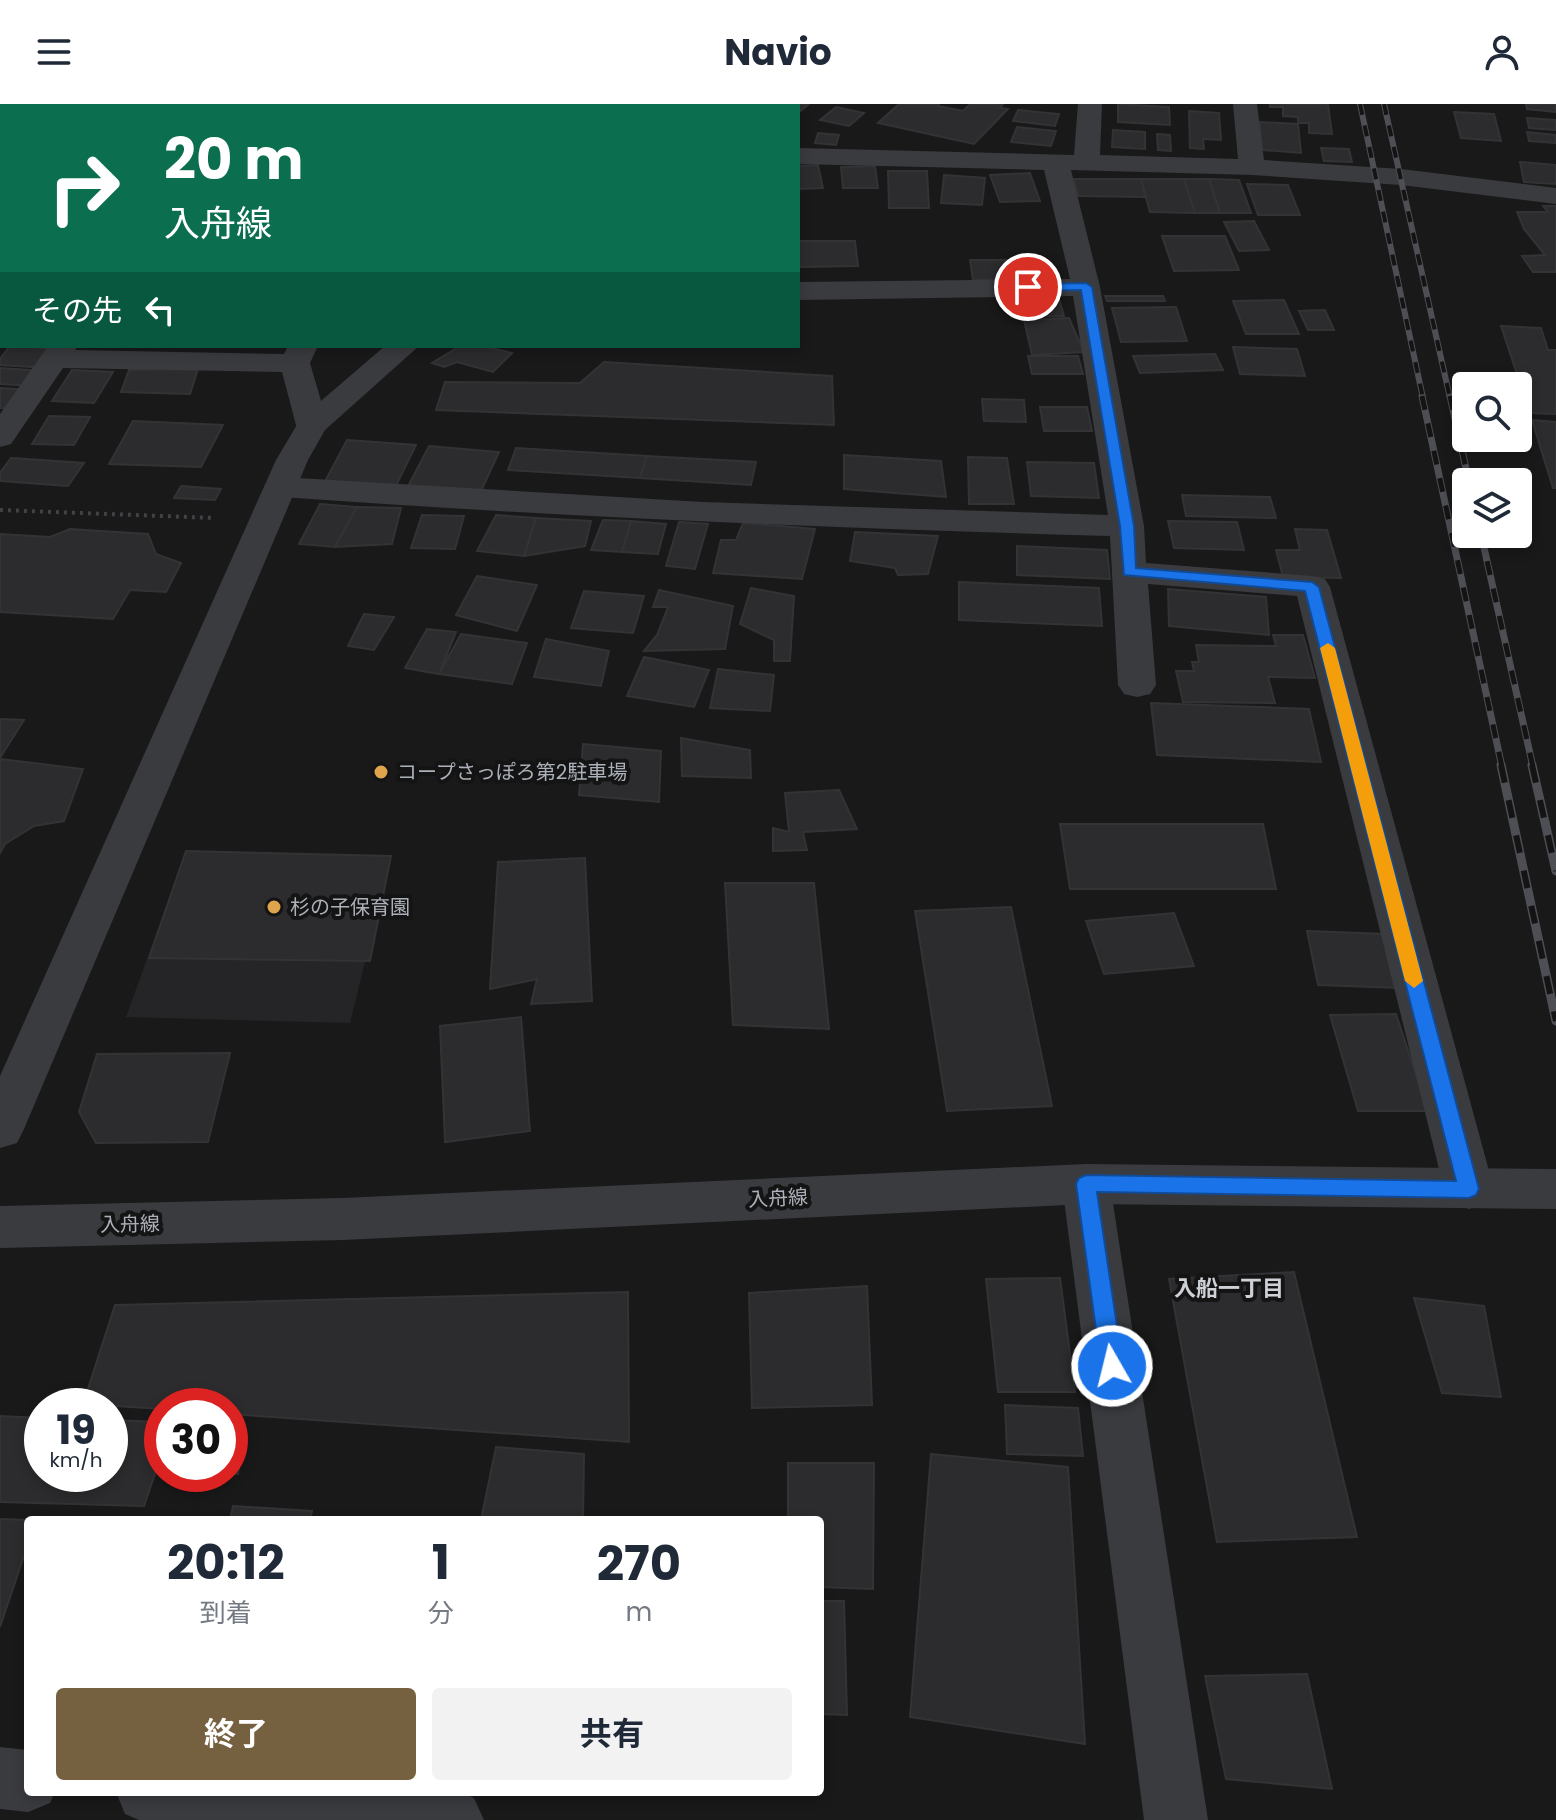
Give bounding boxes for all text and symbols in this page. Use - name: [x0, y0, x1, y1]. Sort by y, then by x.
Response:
- text: Navio: [724, 27, 832, 78]
- icon: menu: [32, 30, 76, 74]
- icon: person: [1480, 30, 1524, 74]
- text: 20 m: [164, 120, 304, 199]
- icon: right: [32, 136, 136, 240]
- text: 入舟線: [164, 198, 272, 249]
- pin: [994, 253, 1062, 321]
- icon: arrive: [1006, 265, 1050, 309]
- icon: left: [138, 288, 182, 332]
- text: その先: [32, 289, 122, 332]
- map controls: [1452, 372, 1532, 548]
- button: search: [1452, 372, 1532, 452]
- button: layers: [1452, 468, 1532, 548]
- place label: コープさっぽろ第2駐車場: [397, 758, 627, 786]
- marker: コープさっぽろ第2駐車場: [372, 763, 390, 781]
- place label: 杉の子保育園: [290, 893, 410, 921]
- marker: 杉の子保育園: [265, 898, 283, 916]
- street label: 入舟線: [747, 1182, 809, 1214]
- street label: 入舟線: [100, 1209, 160, 1239]
- district label: 入船一丁目: [1174, 1273, 1284, 1304]
- position arrow: [1070, 1324, 1154, 1408]
- speed limit sign: 30: [144, 1388, 248, 1492]
- text: 19: [56, 1402, 96, 1458]
- text: km/h: [49, 1446, 103, 1474]
- text: 20:12: [167, 1529, 285, 1596]
- text: 1: [432, 1529, 450, 1596]
- text: 270: [597, 1530, 681, 1597]
- text: m: [625, 1594, 652, 1630]
- text: 到着: [200, 1595, 252, 1631]
- text: 分: [428, 1595, 454, 1631]
- button: 終了: [56, 1688, 416, 1780]
- button: 共有: [432, 1688, 792, 1780]

